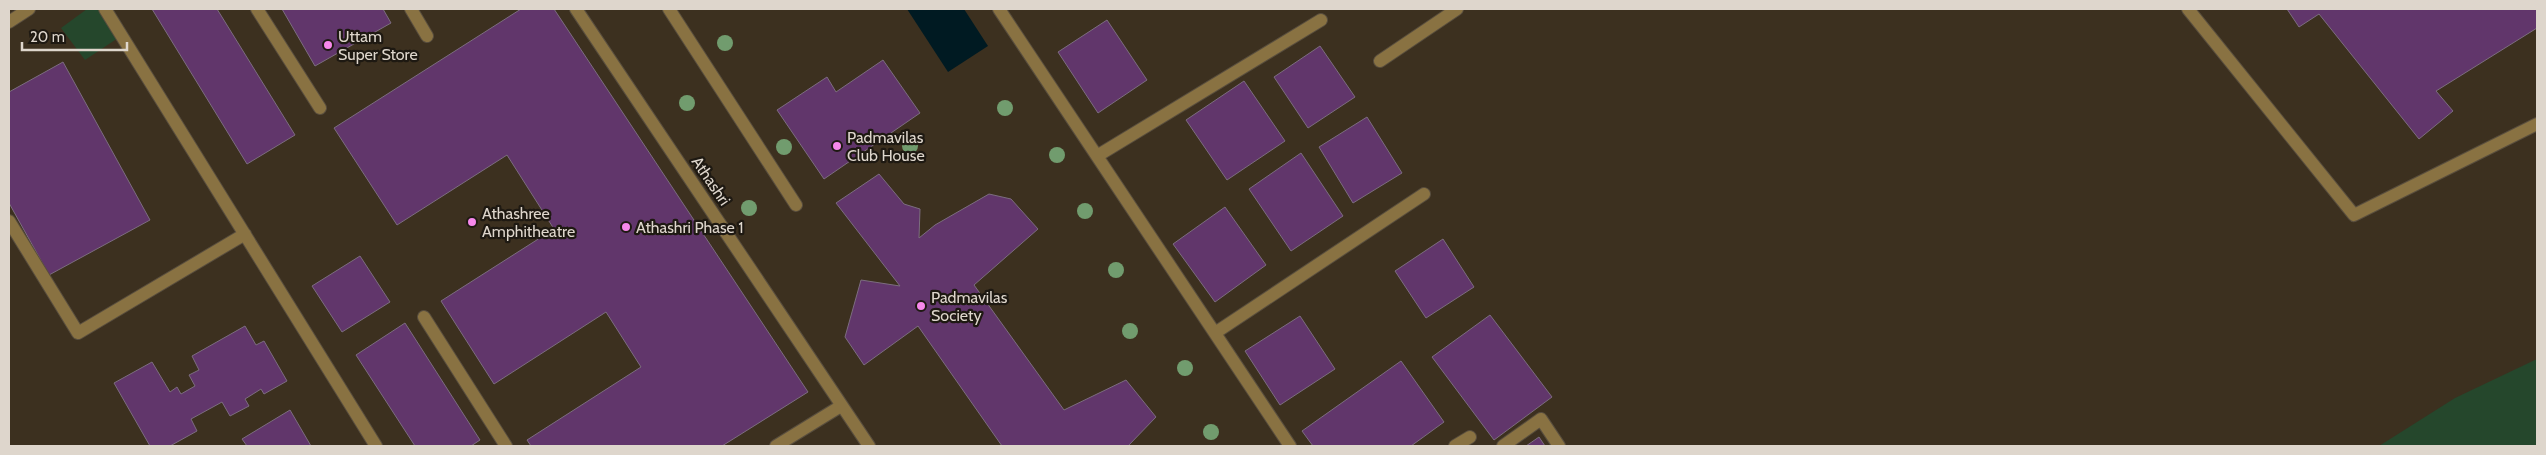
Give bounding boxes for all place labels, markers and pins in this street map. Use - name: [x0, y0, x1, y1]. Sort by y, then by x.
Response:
- place label: Uttam Super Store: [338, 27, 418, 64]
- marker: Uttam Super Store: [322, 39, 334, 51]
- place label: Padmavilas Club House: [847, 128, 925, 165]
- marker: Padmavilas Club House: [831, 140, 843, 152]
- place label: Athashree Amphitheatre: [482, 204, 575, 241]
- marker: Athashree Amphitheatre: [466, 216, 478, 228]
- place label: Athashri Phase 1: [636, 218, 744, 237]
- marker: Athashri Phase 1: [620, 221, 632, 233]
- place label: Padmavilas Society: [931, 288, 1008, 325]
- marker: Padmavilas Society: [915, 300, 927, 312]

